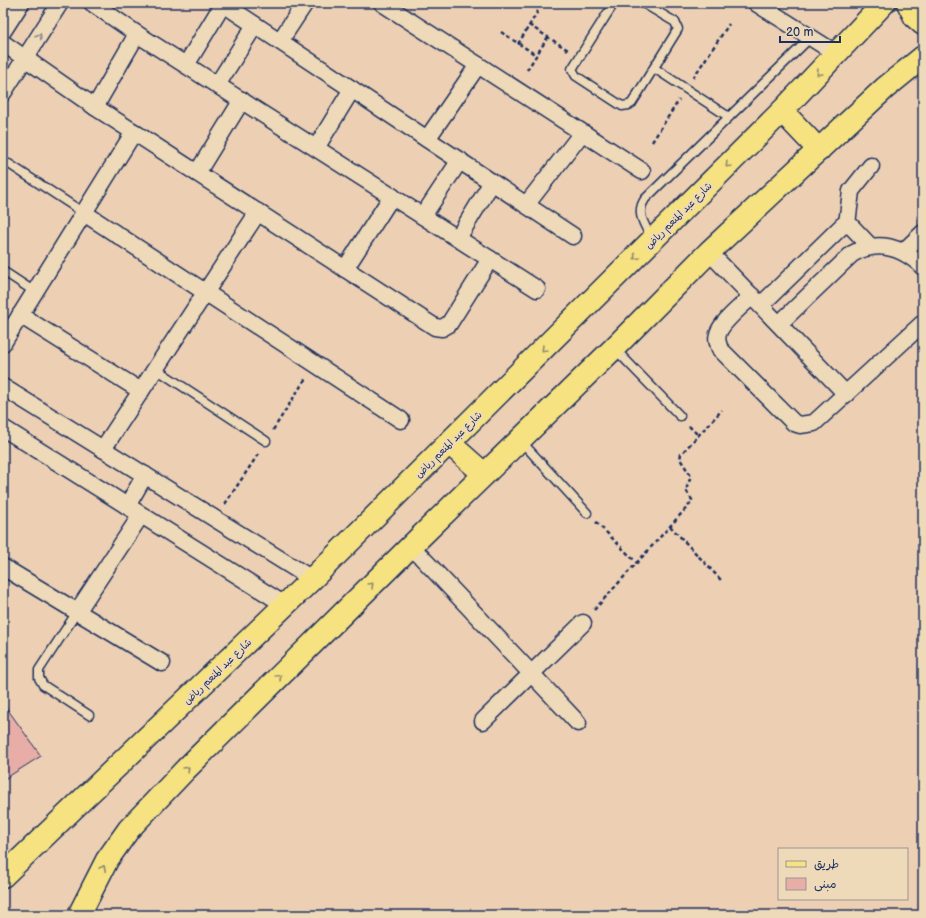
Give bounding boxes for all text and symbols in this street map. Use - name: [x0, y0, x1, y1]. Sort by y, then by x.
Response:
- scale bar: [780, 18, 840, 44]
- text: 20 m: [786, 25, 813, 40]
- one-way arrow: [34, 33, 42, 40]
- one-way arrow: [817, 68, 824, 75]
- one-way arrow: [725, 160, 733, 168]
- street label: شارع عبد المنعم رياض: [643, 180, 716, 252]
- one-way arrow: [633, 252, 641, 260]
- one-way arrow: [541, 344, 549, 352]
- street label: شارع عبد المنعم رياض: [413, 409, 486, 481]
- one-way arrow: [366, 582, 374, 590]
- street label: شارع عبد المنعم رياض: [181, 636, 255, 708]
- one-way arrow: [274, 674, 282, 682]
- one-way arrow: [182, 766, 190, 774]
- legend: [778, 848, 908, 900]
- text: طريق: [814, 857, 839, 872]
- one-way arrow: [98, 864, 105, 872]
- text: مبنى: [814, 877, 837, 892]

